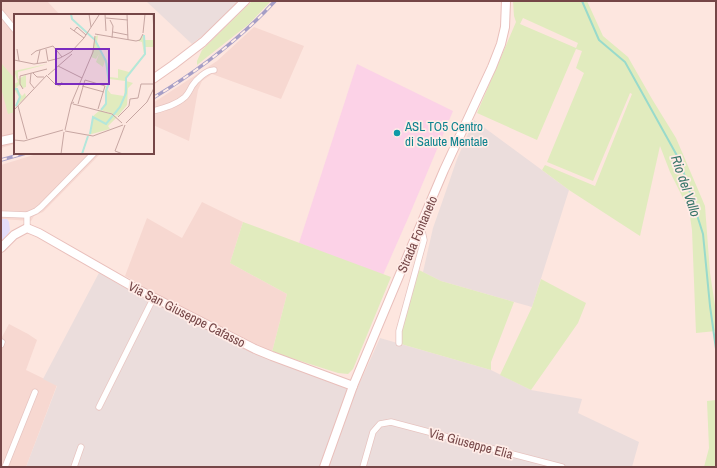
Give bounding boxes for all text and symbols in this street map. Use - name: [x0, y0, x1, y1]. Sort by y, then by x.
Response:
- inset map: [14, 14, 154, 154]
- place label: ASL TO5 Centro di Salute Mentale: [404, 118, 488, 150]
- marker: ASL TO5 Centro di Salute Mentale: [392, 128, 402, 138]
- water label: Rio del Vallo: [667, 153, 705, 219]
- street label: Strada Fontaneto: [394, 193, 441, 275]
- street label: Via San Giuseppe Cafasso: [125, 278, 248, 351]
- street label: Via Giuseppe Elia: [427, 424, 515, 463]

